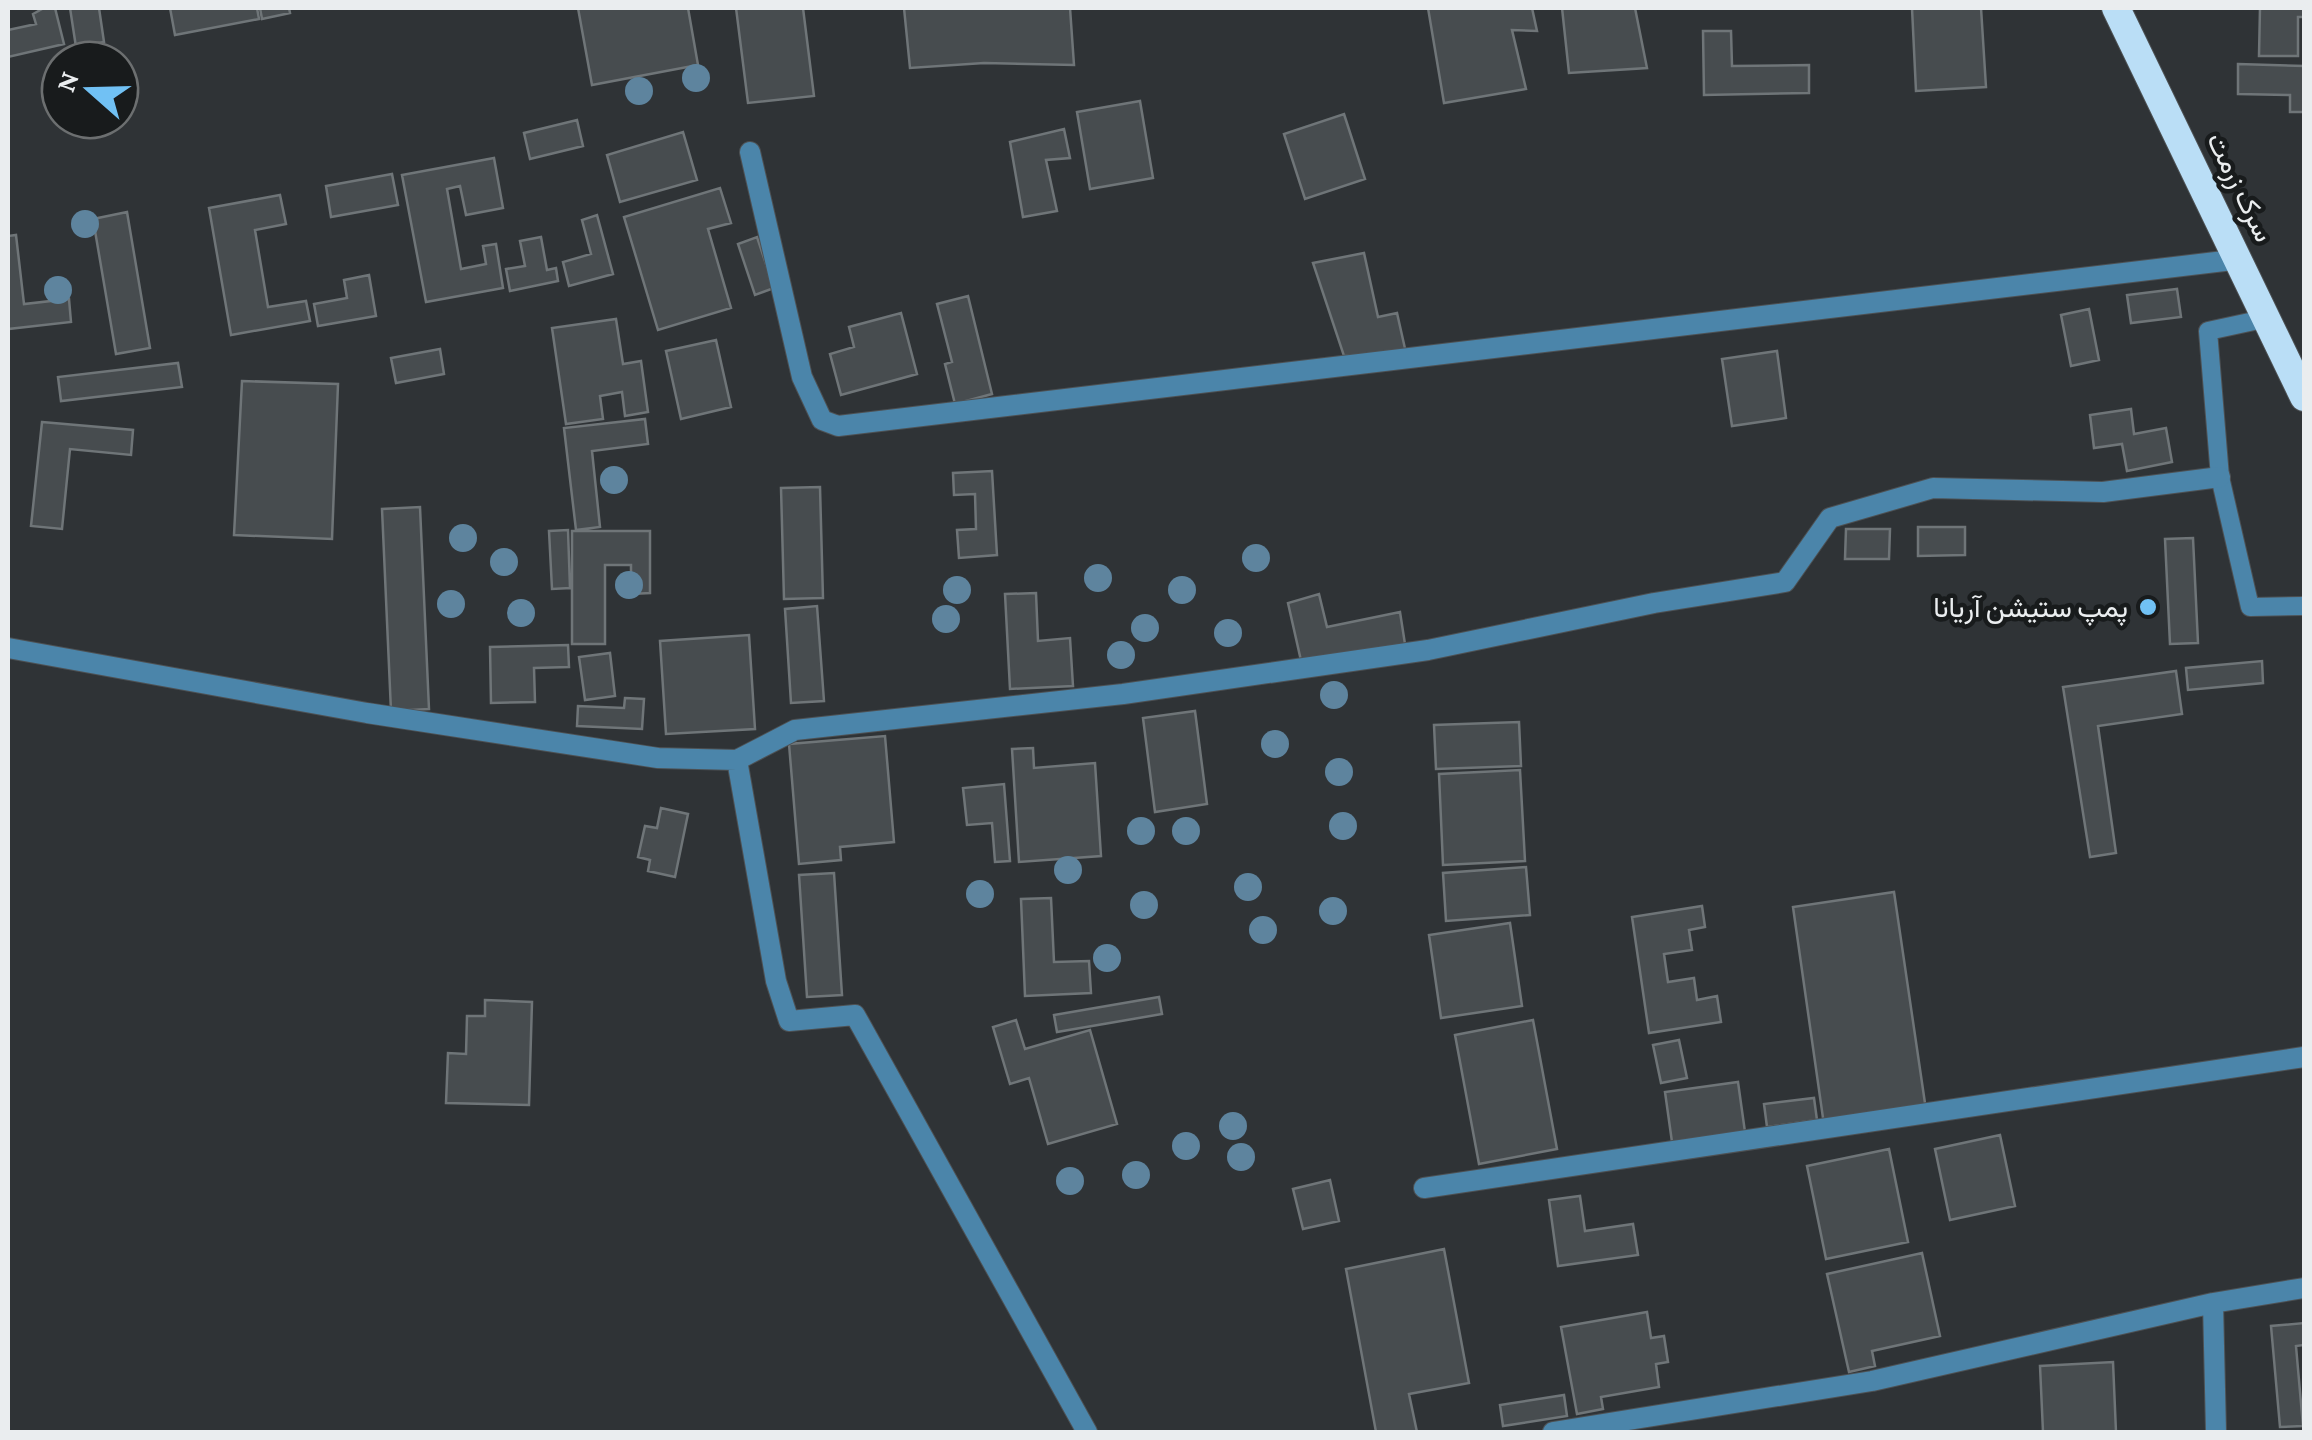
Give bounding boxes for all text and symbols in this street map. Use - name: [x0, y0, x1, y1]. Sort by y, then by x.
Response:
- north arrow: [40, 40, 140, 140]
- text: N: [49, 67, 85, 96]
- street label: سرک زرمت: [2199, 128, 2280, 248]
- place label: پمپ ستیشن آریانا: [1933, 592, 2128, 626]
- marker: پمپ ستیشن آریانا: [2137, 596, 2159, 618]

